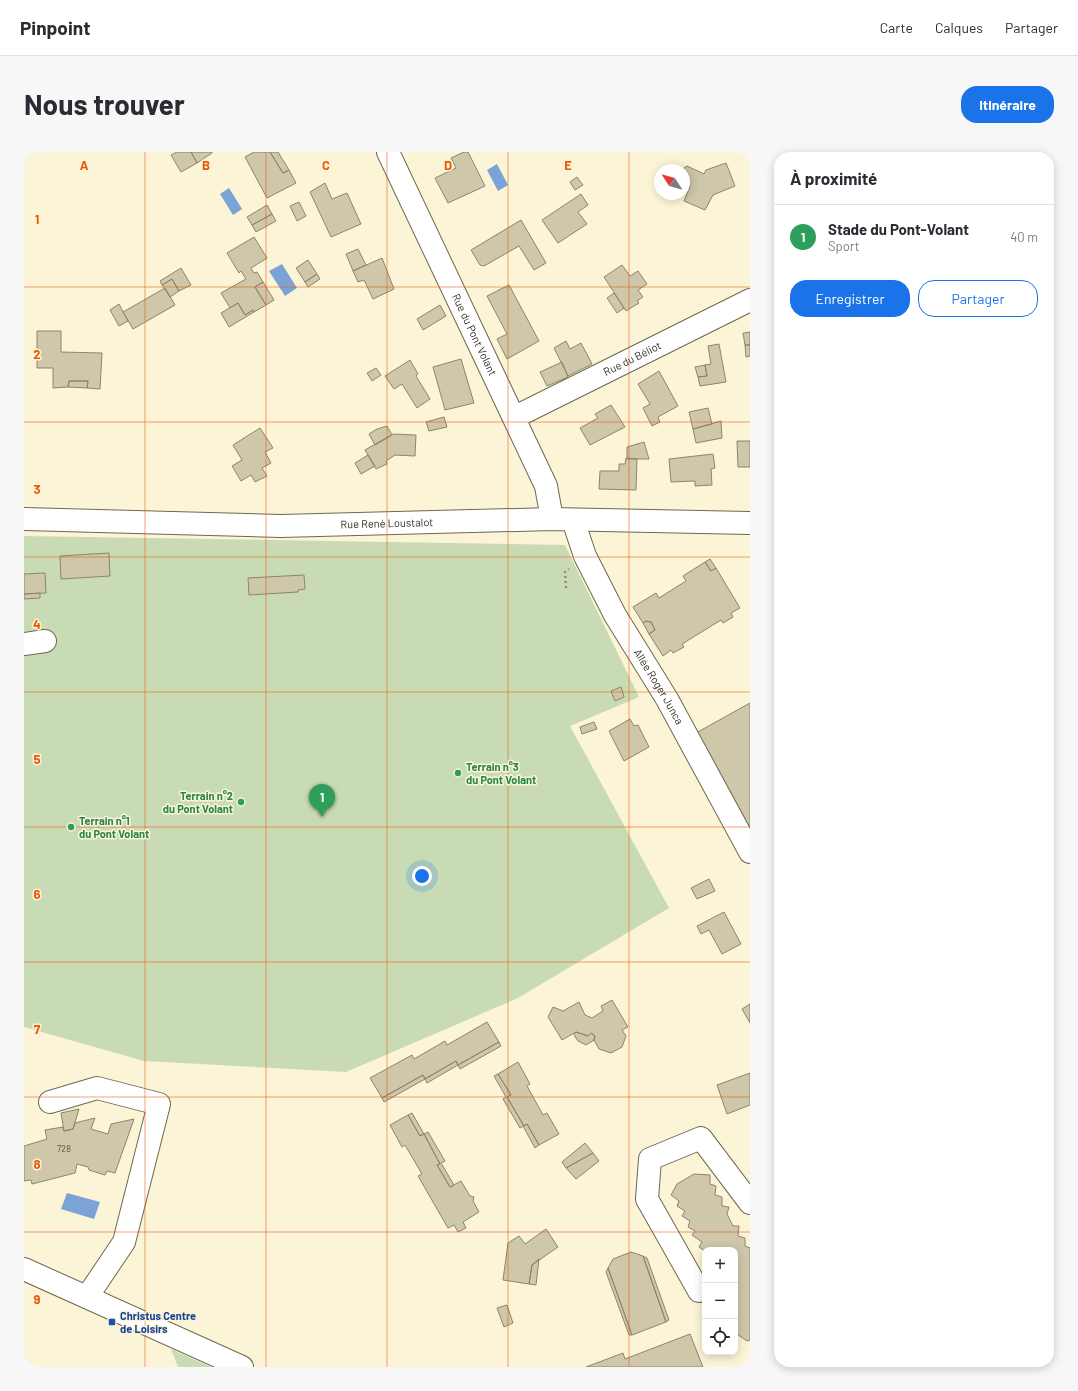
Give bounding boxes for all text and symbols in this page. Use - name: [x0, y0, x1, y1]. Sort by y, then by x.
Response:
- text: Pinpoint: [20, 16, 90, 39]
- text: Carte: [880, 19, 913, 36]
- text: Calques: [935, 19, 983, 36]
- text: Partager: [1005, 19, 1058, 36]
- button: Itinéraire: [961, 86, 1054, 123]
- text: Nous trouver: [24, 87, 185, 121]
- text: A: [80, 157, 89, 173]
- text: B: [202, 157, 210, 173]
- text: C: [322, 157, 330, 173]
- text: D: [444, 157, 452, 173]
- text: E: [564, 157, 572, 173]
- north arrow: [654, 164, 690, 200]
- text: À proximité: [790, 168, 877, 188]
- text: 1: [35, 211, 39, 227]
- text: Stade du Pont-Volant: [828, 220, 969, 238]
- text: 1: [801, 229, 805, 245]
- text: 40 m: [1010, 229, 1038, 245]
- text: Sport: [828, 238, 859, 254]
- button: Enregistrer: [790, 280, 910, 317]
- button: Partager: [918, 280, 1038, 317]
- street label: Rue du Pont Volant: [450, 291, 500, 378]
- street label: Rue du Béliot: [601, 338, 663, 378]
- text: 2: [33, 346, 41, 362]
- text: 3: [33, 481, 41, 497]
- street label: Rue René Loustalot: [340, 515, 433, 530]
- text: 4: [33, 616, 41, 632]
- street label: Allée Roger Junca: [631, 646, 687, 726]
- text: 5: [33, 751, 41, 767]
- place label: Terrain n°3 du Pont Volant: [466, 760, 536, 786]
- marker: Terrain n°3 du Pont Volant: [453, 768, 463, 778]
- pin: 1: [309, 784, 335, 817]
- place label: Terrain n°2 du Pont Volant: [163, 789, 233, 815]
- marker: Terrain n°2 du Pont Volant: [236, 797, 246, 807]
- place label: Terrain n°1 du Pont Volant: [79, 814, 149, 840]
- marker: Terrain n°1 du Pont Volant: [66, 822, 76, 832]
- your location: [412, 866, 432, 886]
- text: 6: [34, 886, 41, 902]
- text: 7: [34, 1021, 41, 1037]
- house number: 728: [57, 1143, 71, 1154]
- text: 8: [33, 1156, 41, 1172]
- map controls: [702, 1247, 738, 1355]
- button: +: [702, 1247, 738, 1283]
- button: −: [702, 1283, 738, 1319]
- text: 9: [34, 1291, 41, 1307]
- place label: Christus Centre de Loisirs: [120, 1309, 196, 1335]
- marker: Christus Centre de Loisirs: [107, 1317, 117, 1327]
- button: locate: [702, 1319, 738, 1355]

